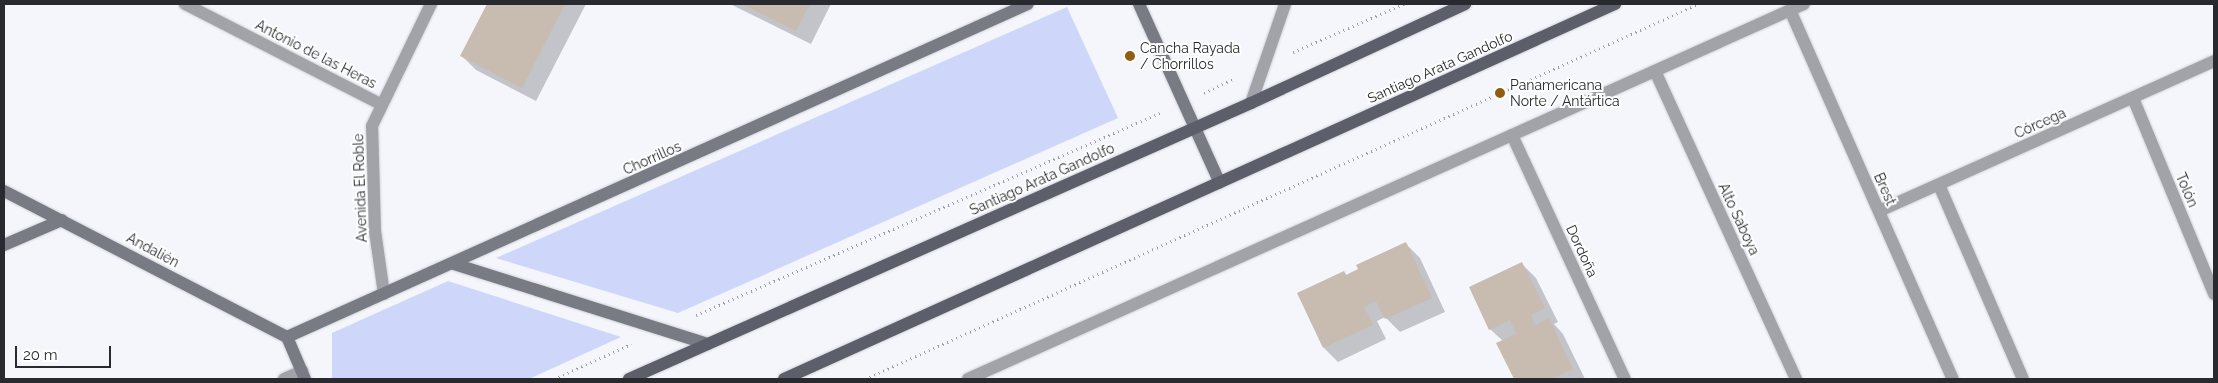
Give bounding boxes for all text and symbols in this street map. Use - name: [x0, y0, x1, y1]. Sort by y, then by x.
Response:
- street label: Antonio de las Heras: [253, 16, 379, 92]
- street label: Santiago Arata Gandolfo: [1365, 27, 1515, 107]
- place label: Cancha Rayada / Chorrillos: [1140, 40, 1240, 72]
- marker: Cancha Rayada / Chorrillos: [1124, 50, 1136, 62]
- place label: Panamericana Norte / Antártica: [1510, 77, 1620, 110]
- marker: Panamericana Norte / Antártica: [1494, 87, 1506, 99]
- street label: Córcega: [2012, 104, 2068, 142]
- street label: Avenida El Roble: [350, 133, 370, 243]
- street label: Chorrillos: [620, 138, 684, 178]
- street label: Santiago Arata Gandolfo: [967, 139, 1117, 219]
- street label: Brest: [1870, 170, 1900, 208]
- street label: Tolón: [2172, 170, 2202, 210]
- street label: Alto Saboya: [1715, 180, 1763, 258]
- street label: Dordoña: [1563, 222, 1601, 280]
- street label: Andalién: [124, 229, 182, 271]
- scale bar: [18, 336, 114, 368]
- text: 20 m: [23, 346, 58, 364]

